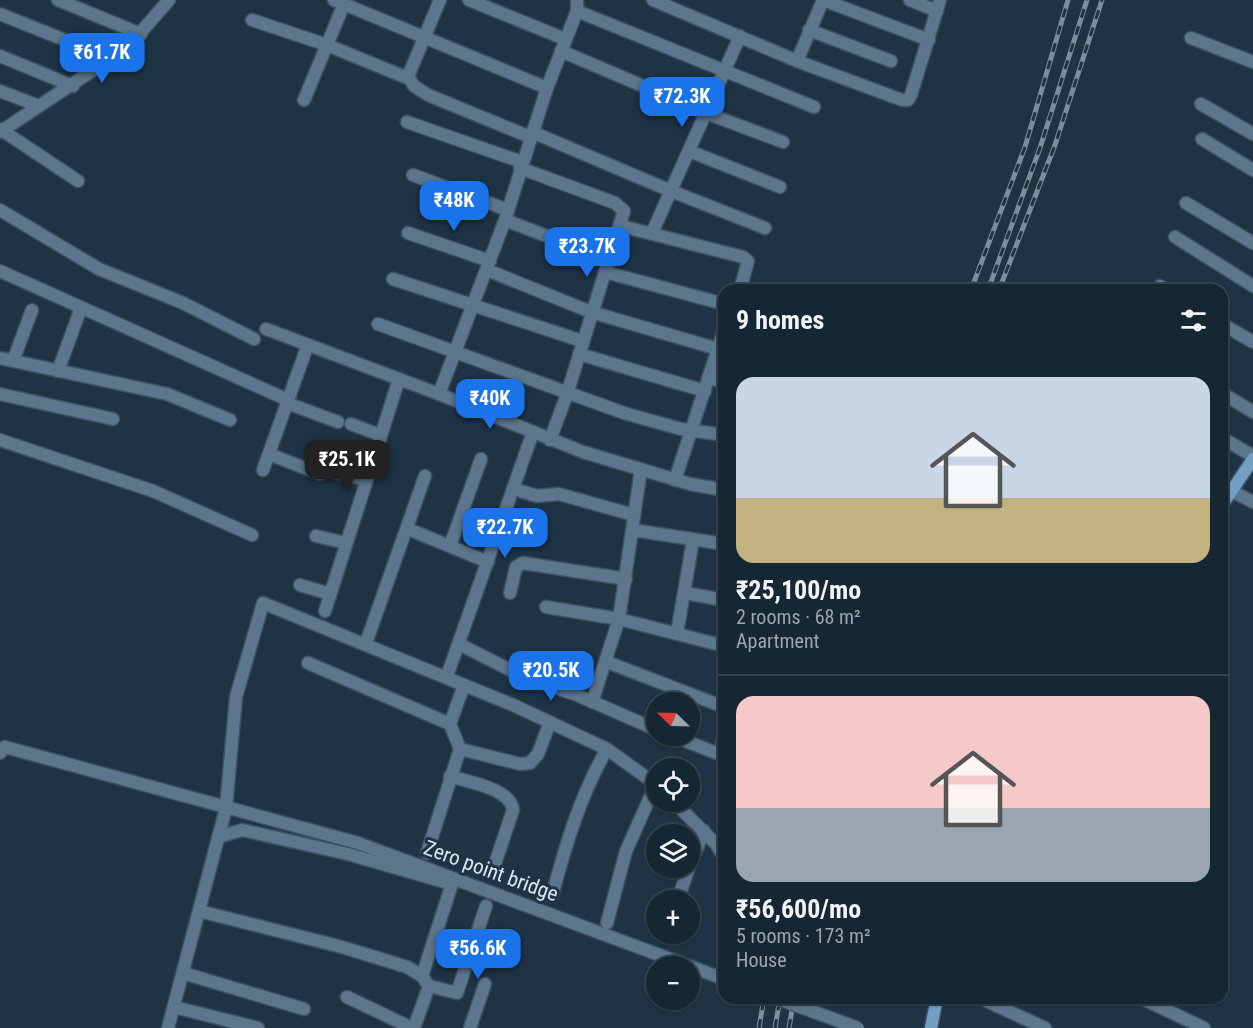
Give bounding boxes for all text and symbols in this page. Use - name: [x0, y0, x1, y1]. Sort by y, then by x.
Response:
- pin: ₹61.7K: [53, 33, 151, 84]
- text: ₹61.7K: [74, 40, 130, 64]
- pin: ₹72.3K: [633, 77, 731, 128]
- text: ₹72.3K: [654, 84, 710, 108]
- pin: ₹48K: [418, 181, 490, 232]
- text: ₹48K: [434, 188, 474, 212]
- pin: ₹23.7K: [538, 227, 636, 278]
- text: ₹23.7K: [559, 234, 615, 258]
- icon: filters: [1177, 304, 1210, 337]
- text: 9 homes: [736, 305, 824, 335]
- pin: ₹40K: [454, 379, 526, 430]
- text: ₹40K: [470, 386, 510, 410]
- icon: home: [919, 416, 1027, 524]
- pin: ₹25.1K: [298, 440, 396, 491]
- text: ₹25.1K: [319, 447, 375, 471]
- pin: ₹22.7K: [456, 508, 554, 559]
- text: ₹22.7K: [477, 515, 533, 539]
- text: ₹25,100/mo: [736, 575, 861, 605]
- text: 2 rooms · 68 m²: [736, 605, 861, 629]
- text: Apartment: [736, 629, 820, 653]
- pin: ₹20.5K: [502, 651, 600, 702]
- text: ₹20.5K: [523, 658, 579, 682]
- north arrow: [646, 692, 700, 746]
- map controls: [646, 692, 700, 1010]
- icon: home: [919, 735, 1027, 843]
- button: locate: [646, 758, 700, 812]
- button: layers: [646, 824, 700, 878]
- street label: Zero point bridge: [421, 836, 562, 906]
- button: +: [646, 890, 700, 944]
- text: ₹56,600/mo: [736, 894, 861, 924]
- text: 5 rooms · 173 m²: [736, 924, 871, 948]
- pin: ₹56.6K: [429, 929, 527, 980]
- text: ₹56.6K: [450, 936, 506, 960]
- text: House: [736, 948, 787, 972]
- button: −: [646, 956, 700, 1010]

